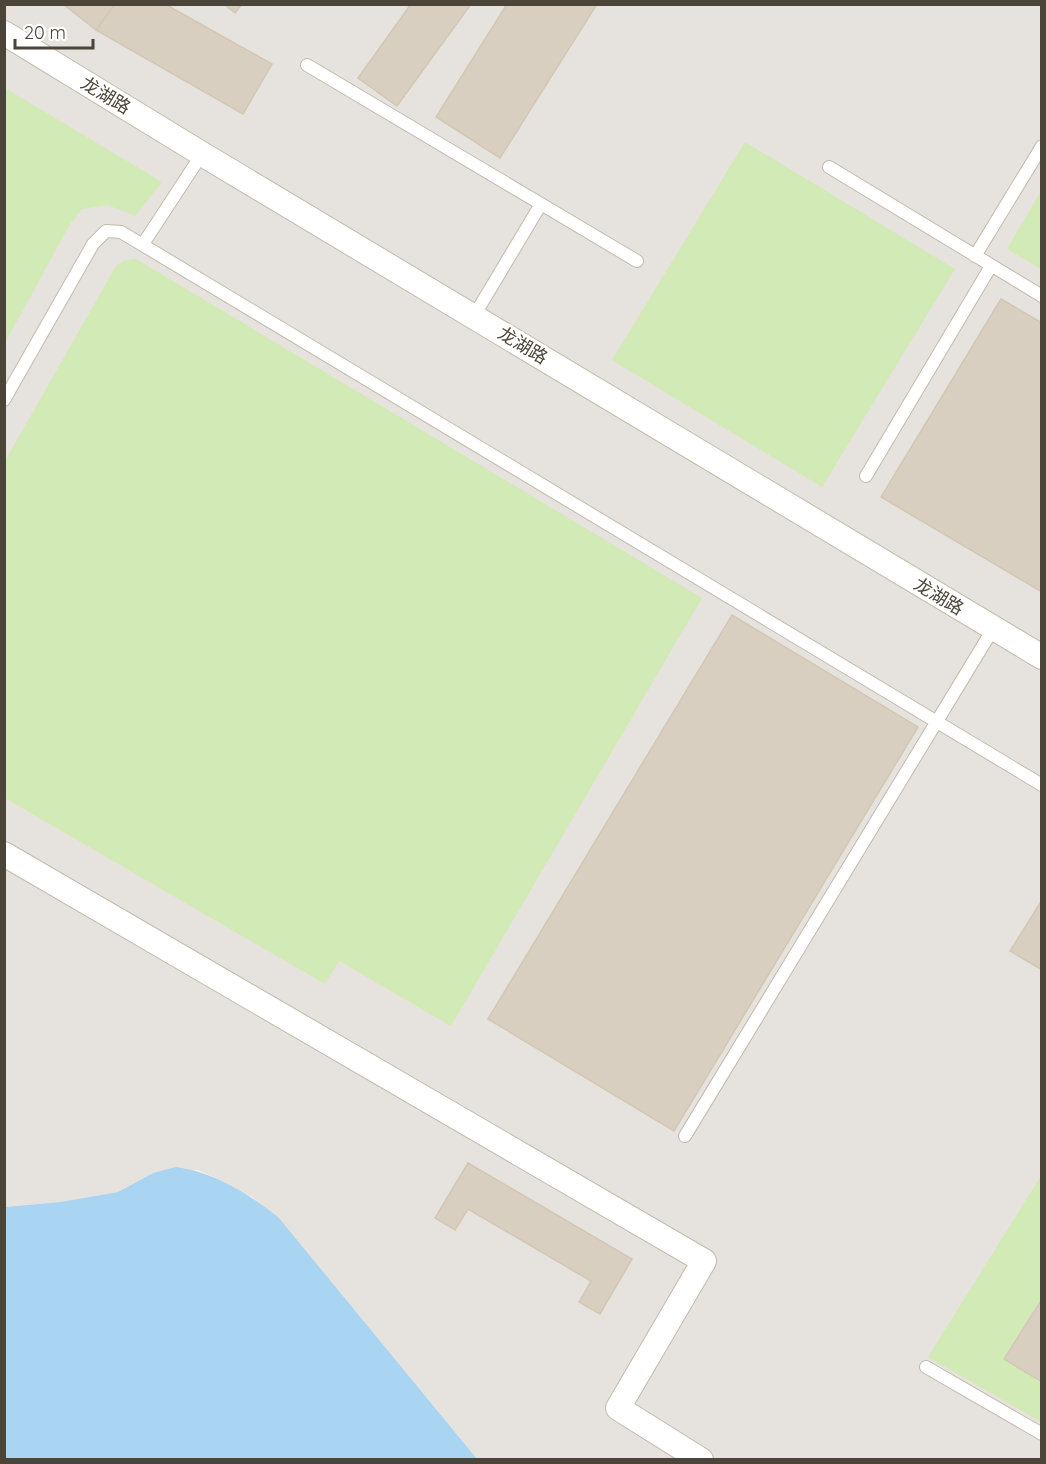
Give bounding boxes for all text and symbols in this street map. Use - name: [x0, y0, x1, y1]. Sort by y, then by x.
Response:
- scale bar: [15, 12, 93, 50]
- text: 20 m: [24, 21, 66, 44]
- street label: 龙湖路: [77, 71, 135, 119]
- street label: 龙湖路: [494, 321, 552, 369]
- street label: 龙湖路: [910, 572, 968, 620]

